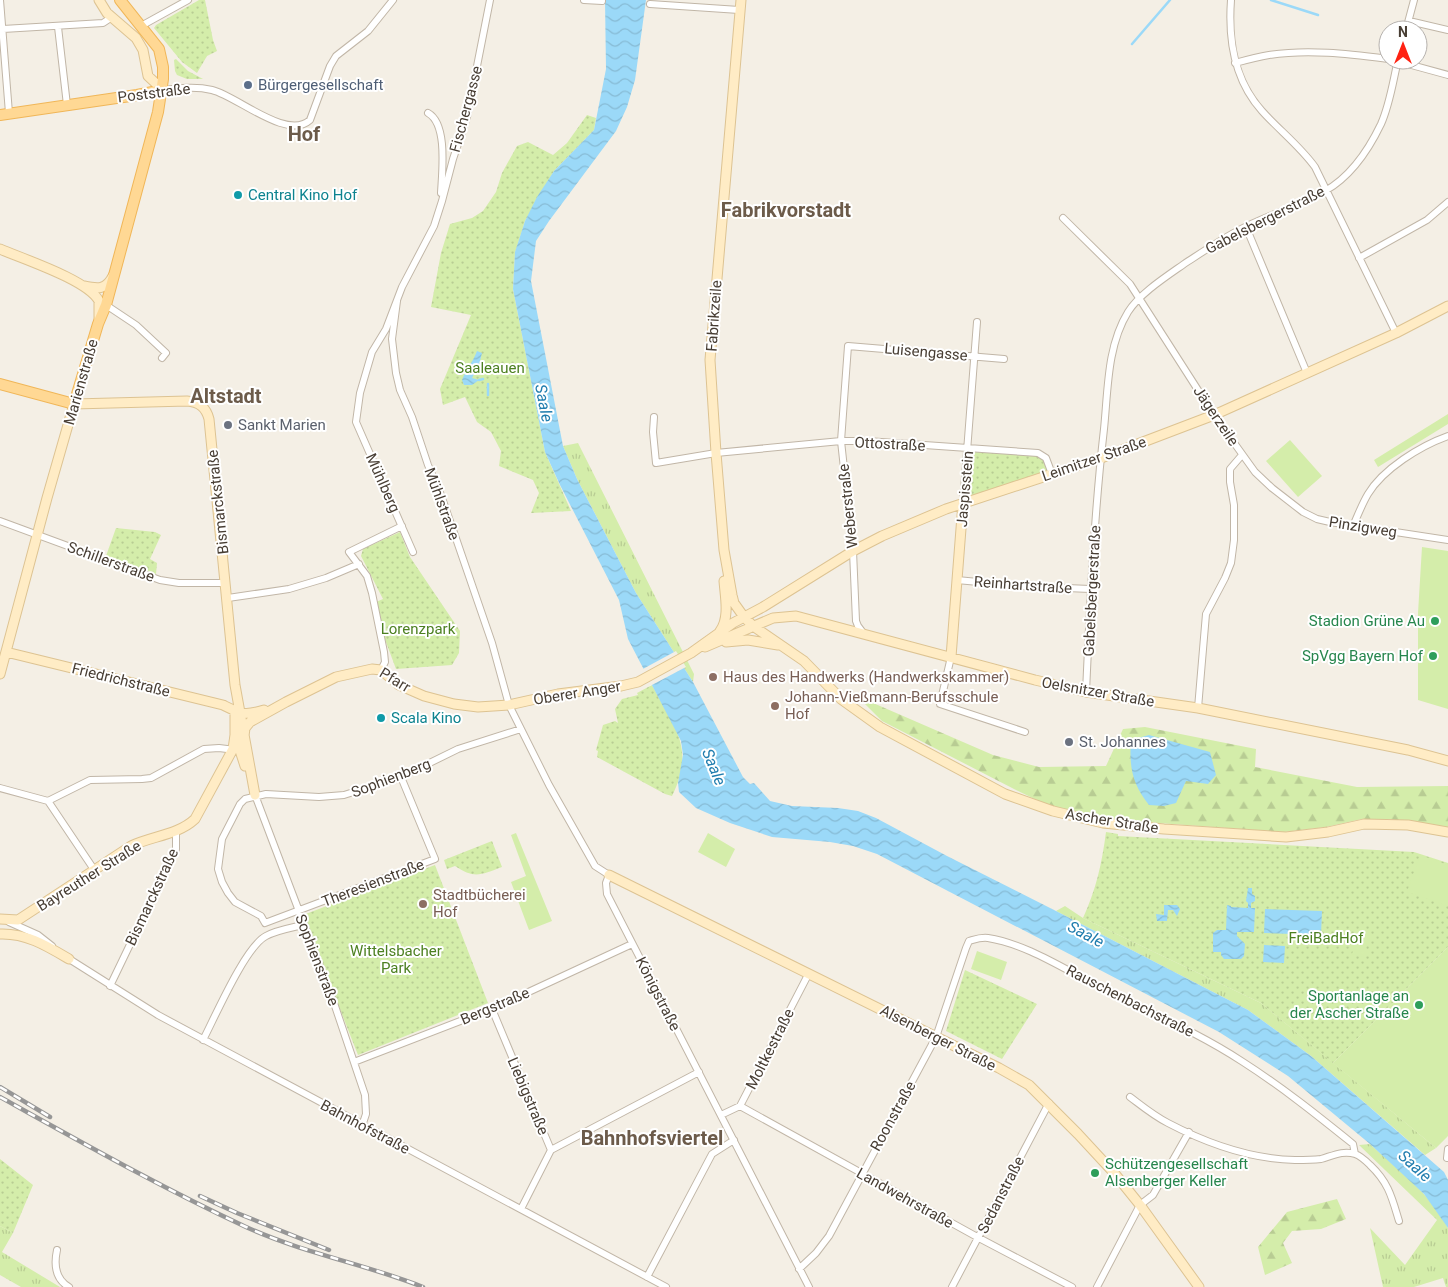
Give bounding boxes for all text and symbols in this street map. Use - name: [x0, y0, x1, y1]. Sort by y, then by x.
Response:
- north arrow: [1378, 20, 1428, 70]
- text: N: [1398, 24, 1408, 40]
- street label: Fischergasse: [446, 64, 486, 154]
- place label: Bürgergesellschaft: [258, 76, 383, 94]
- marker: Bürgergesellschaft: [242, 79, 254, 91]
- street label: Poststraße: [117, 80, 191, 106]
- district label: Hof: [288, 122, 321, 146]
- street label: Gabelsbergerstraße: [1202, 182, 1328, 258]
- place label: Central Kino Hof: [248, 186, 358, 204]
- marker: Central Kino Hof: [232, 189, 244, 201]
- district label: Fabrikvorstadt: [721, 198, 851, 222]
- street label: Fabrikzeile: [703, 280, 725, 352]
- street label: Marienstraße: [60, 337, 102, 427]
- street label: Luisengasse: [884, 339, 969, 365]
- park label: Saaleauen: [455, 359, 525, 377]
- water label: Saale: [531, 382, 557, 424]
- street label: Jägerzeile: [1189, 383, 1243, 449]
- district label: Altstadt: [190, 384, 262, 408]
- place label: Sankt Marien: [238, 416, 326, 434]
- marker: Sankt Marien: [222, 419, 234, 431]
- street label: Ottostraße: [854, 433, 926, 455]
- street label: Leimitzer Straße: [1039, 433, 1149, 485]
- street label: Bismarckstraße: [204, 449, 232, 555]
- street label: Jaspisstein: [953, 450, 977, 528]
- street label: Mühlberg: [362, 451, 404, 515]
- street label: Weberstraße: [835, 463, 861, 549]
- street label: Mühlstraße: [421, 465, 463, 543]
- street label: Pinzigweg: [1328, 513, 1398, 541]
- street label: Gabelsbergerstraße: [1080, 525, 1104, 657]
- street label: Schillerstraße: [65, 538, 157, 586]
- street label: Reinhartstraße: [973, 573, 1073, 597]
- place label: Stadion Grüne Au: [1309, 612, 1425, 630]
- marker: Stadion Grüne Au: [1429, 615, 1441, 627]
- park label: Lorenzpark: [381, 620, 456, 638]
- place label: SpVgg Bayern Hof: [1302, 647, 1424, 665]
- marker: SpVgg Bayern Hof: [1427, 650, 1439, 662]
- street label: Friedrichstraße: [70, 659, 172, 701]
- street label: Pfarr: [376, 664, 414, 696]
- place label: Haus des Handwerks (Handwerkskammer): [723, 668, 1009, 686]
- marker: Haus des Handwerks (Handwerkskammer): [707, 671, 719, 683]
- street label: Oelsnitzer Straße: [1040, 673, 1156, 711]
- street label: Oberer Anger: [532, 677, 622, 709]
- place label: Johann-Vießmann-Berufsschule Hof: [785, 688, 998, 723]
- marker: Johann-Vießmann-Berufsschule Hof: [769, 700, 781, 712]
- place label: Scala Kino: [391, 709, 461, 727]
- marker: Scala Kino: [375, 712, 387, 724]
- place label: St. Johannes: [1079, 733, 1166, 751]
- marker: St. Johannes: [1063, 736, 1075, 748]
- water label: Saale: [698, 746, 730, 788]
- street label: Sophienberg: [349, 755, 433, 801]
- street label: Ascher Straße: [1064, 805, 1160, 837]
- street label: Bayreuther Straße: [34, 837, 144, 915]
- street label: Bismarckstraße: [122, 846, 182, 948]
- street label: Theresienstraße: [319, 855, 427, 911]
- place label: Stadtbücherei Hof: [433, 886, 526, 921]
- marker: Stadtbücherei Hof: [417, 898, 429, 910]
- street label: Sophienstraße: [291, 912, 343, 1008]
- water label: Saale: [1065, 917, 1107, 951]
- park label: FreiBadHof: [1288, 929, 1364, 947]
- park label: Wittelsbacher Park: [350, 942, 442, 977]
- street label: Königstraße: [632, 954, 684, 1034]
- street label: Rauschenbachstraße: [1063, 961, 1197, 1041]
- street label: Bergstraße: [458, 983, 532, 1029]
- place label: Sportanlage an der Ascher Straße: [1290, 987, 1409, 1022]
- marker: Sportanlage an der Ascher Straße: [1413, 999, 1425, 1011]
- street label: Alsenberger Straße: [877, 1001, 999, 1075]
- street label: Moltkestraße: [742, 1006, 798, 1092]
- street label: Liebigstraße: [504, 1054, 552, 1138]
- street label: Roonstraße: [866, 1078, 920, 1154]
- street label: Bahnhofstraße: [317, 1096, 413, 1158]
- district label: Bahnhofsviertel: [581, 1126, 723, 1150]
- water label: Saale: [1394, 1146, 1436, 1186]
- street label: Sedanstraße: [974, 1153, 1028, 1237]
- place label: Schützengesellschaft Alsenberger Keller: [1105, 1155, 1248, 1190]
- street label: Landwehrstraße: [853, 1164, 957, 1232]
- marker: Schützengesellschaft Alsenberger Keller: [1089, 1167, 1101, 1179]

